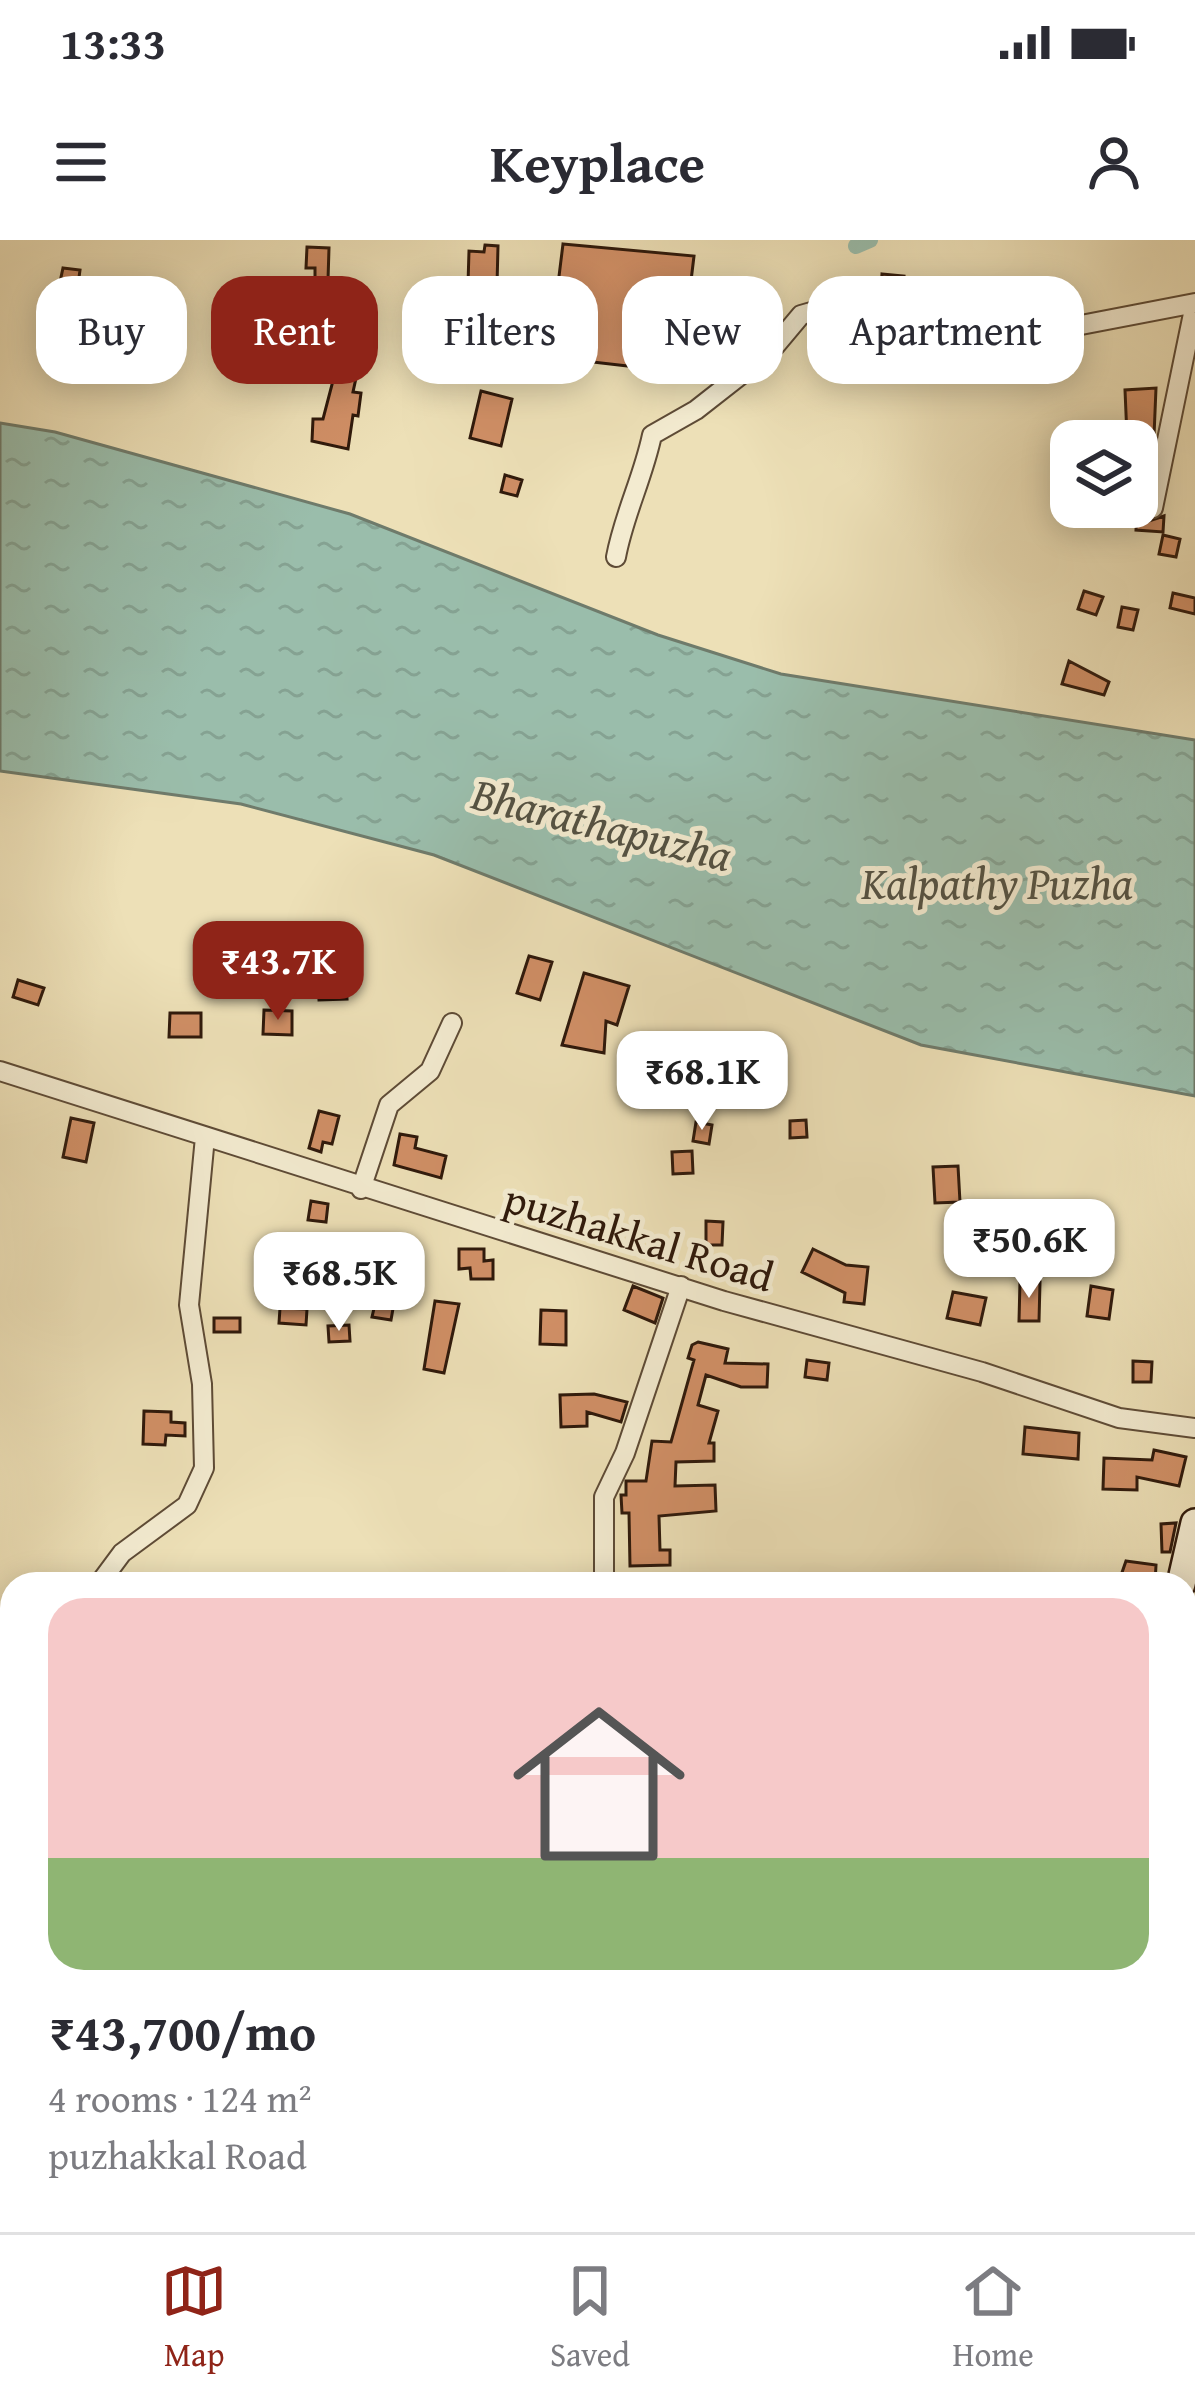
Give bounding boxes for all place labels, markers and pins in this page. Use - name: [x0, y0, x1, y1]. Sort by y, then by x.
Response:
- pin: ₹43.7K: [180, 921, 376, 1023]
- pin: ₹68.1K: [604, 1031, 800, 1133]
- pin: ₹50.6K: [931, 1199, 1127, 1301]
- pin: ₹68.5K: [241, 1232, 437, 1334]

